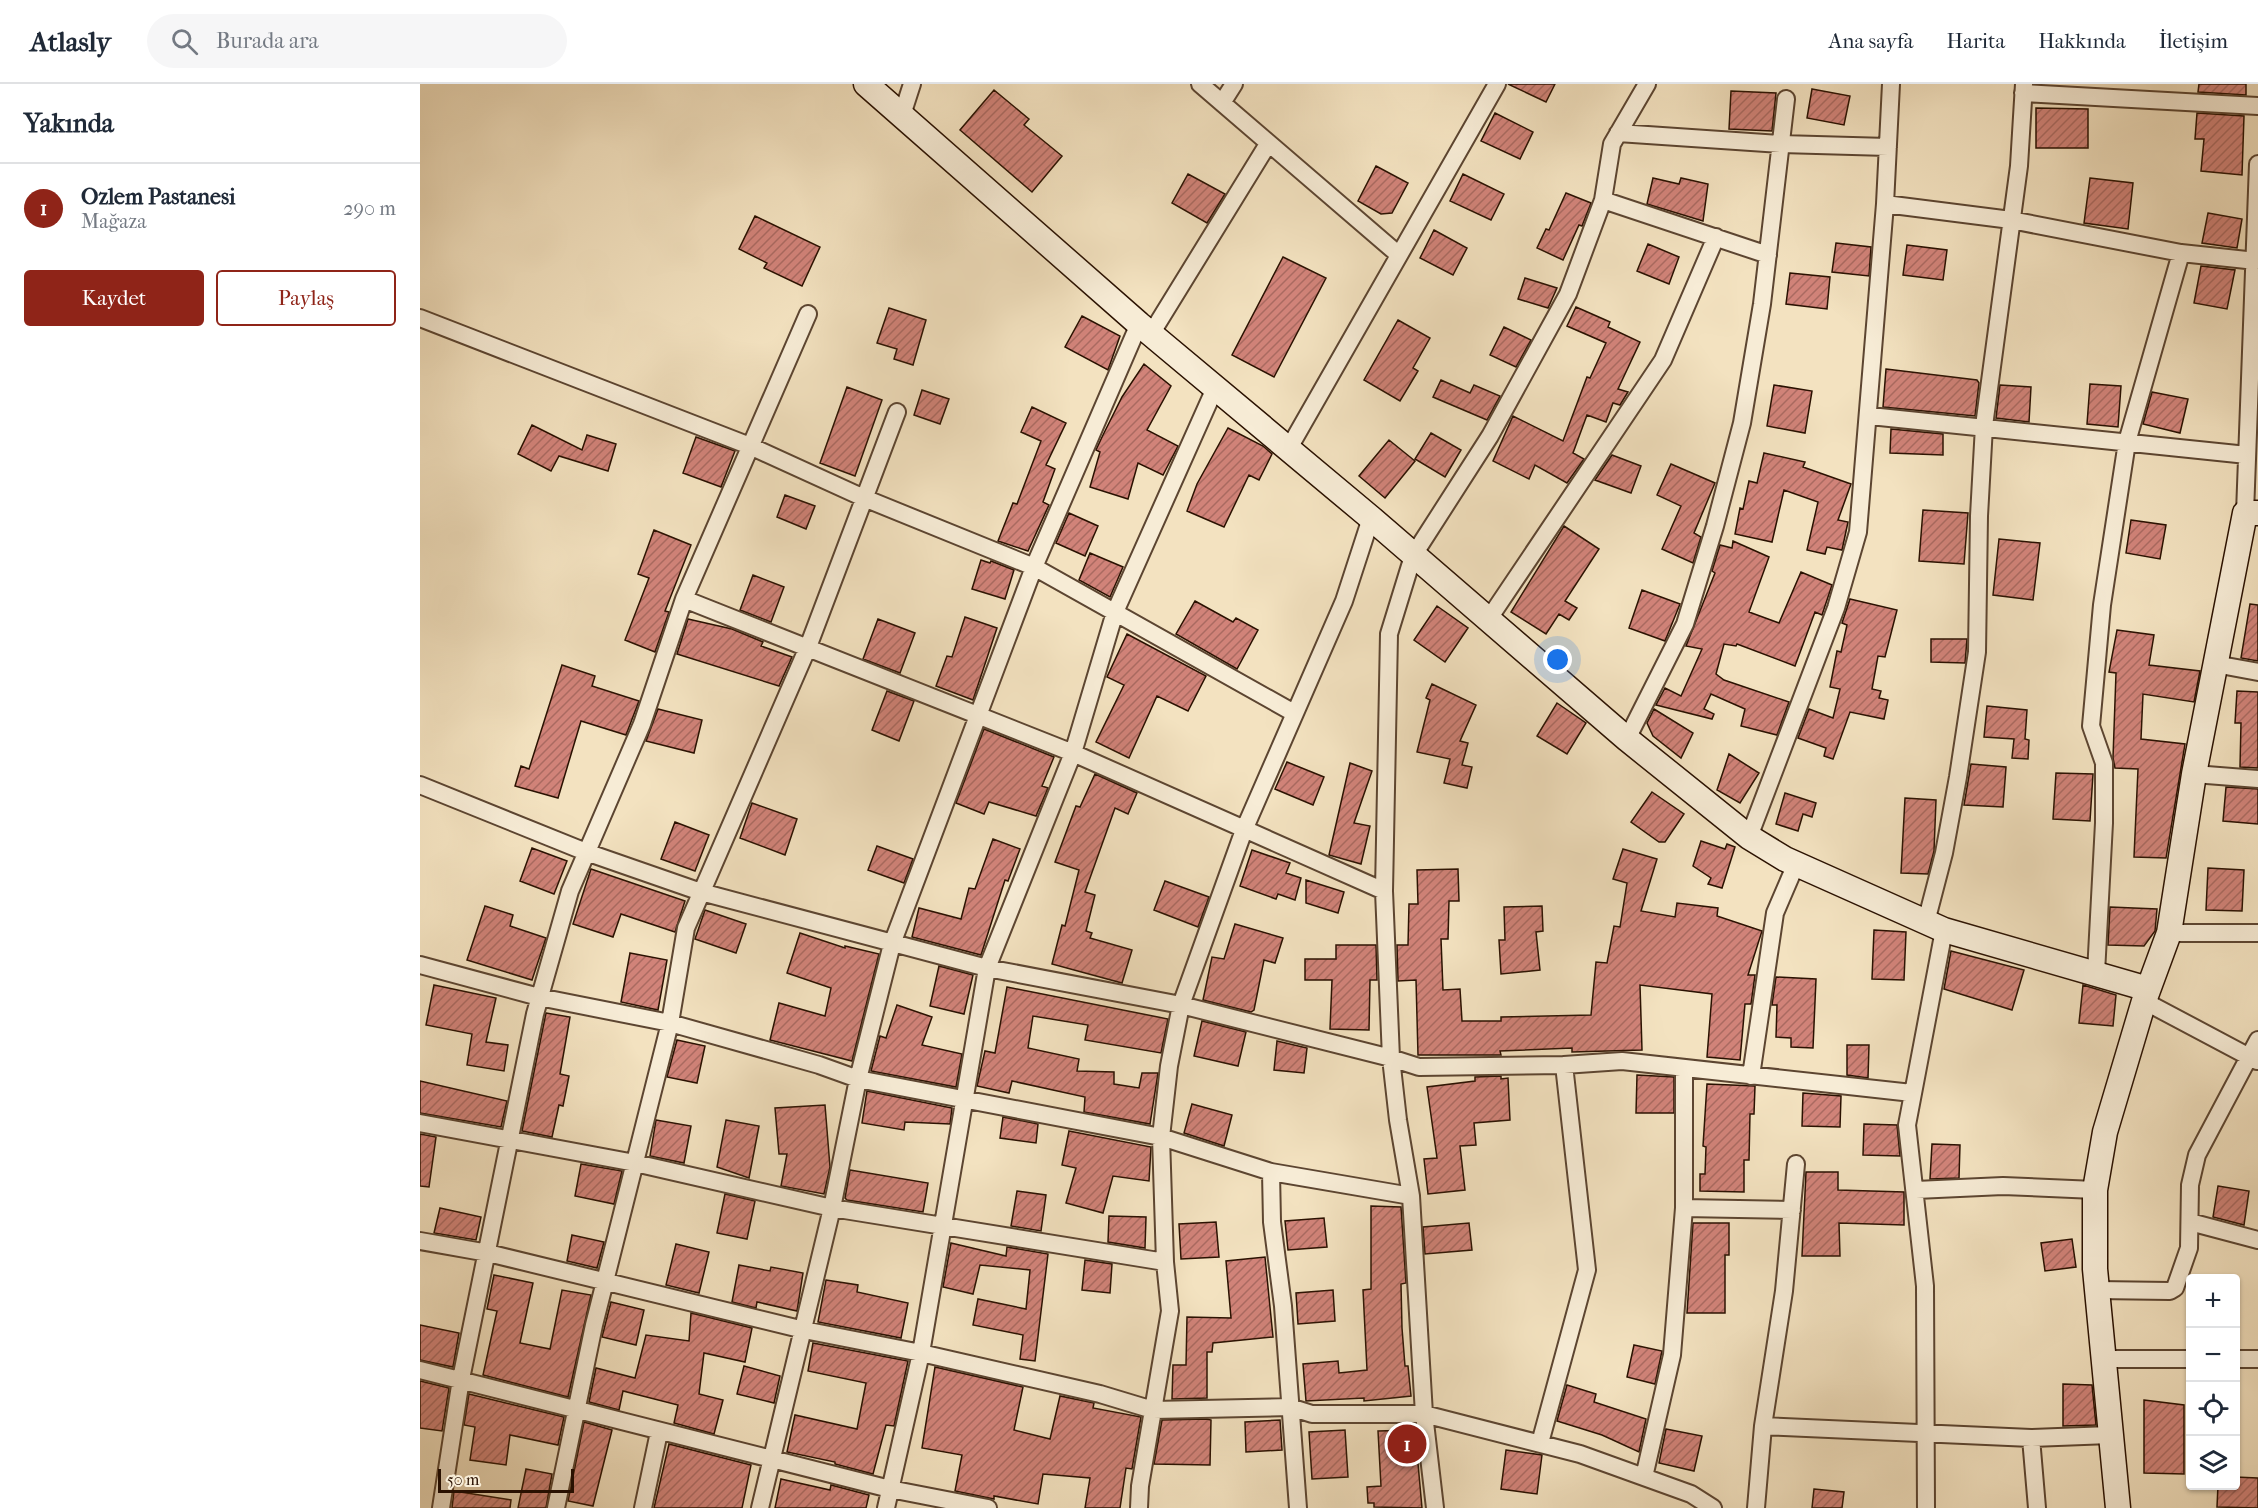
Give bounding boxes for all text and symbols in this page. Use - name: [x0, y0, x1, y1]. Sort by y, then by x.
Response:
- search box: [147, 14, 567, 68]
- text: Atlasly: [30, 25, 111, 58]
- icon: search: [168, 25, 201, 58]
- text: Burada ara: [216, 28, 319, 54]
- text: Ana sayfa: [1829, 29, 1914, 53]
- text: Harita: [1947, 29, 2005, 53]
- text: Hakkında: [2038, 29, 2126, 53]
- text: İletişim: [2159, 29, 2228, 53]
- text: Yakında: [24, 108, 114, 139]
- text: Ozlem Pastanesi: [81, 184, 236, 210]
- text: 1: [40, 197, 47, 220]
- text: 290 m: [343, 197, 396, 220]
- text: Mağaza: [81, 210, 147, 233]
- button: Kaydet: [24, 270, 204, 326]
- button: Paylaş: [216, 270, 396, 326]
- your location: [1543, 645, 1572, 674]
- map controls: [2186, 1274, 2240, 1490]
- button: +: [2186, 1274, 2240, 1328]
- button: −: [2186, 1328, 2240, 1382]
- button: locate: [2186, 1382, 2240, 1436]
- pin: 1: [1388, 1422, 1426, 1466]
- button: layers: [2186, 1436, 2240, 1490]
- scale bar: [438, 1466, 574, 1494]
- text: 50 m: [447, 1470, 479, 1489]

